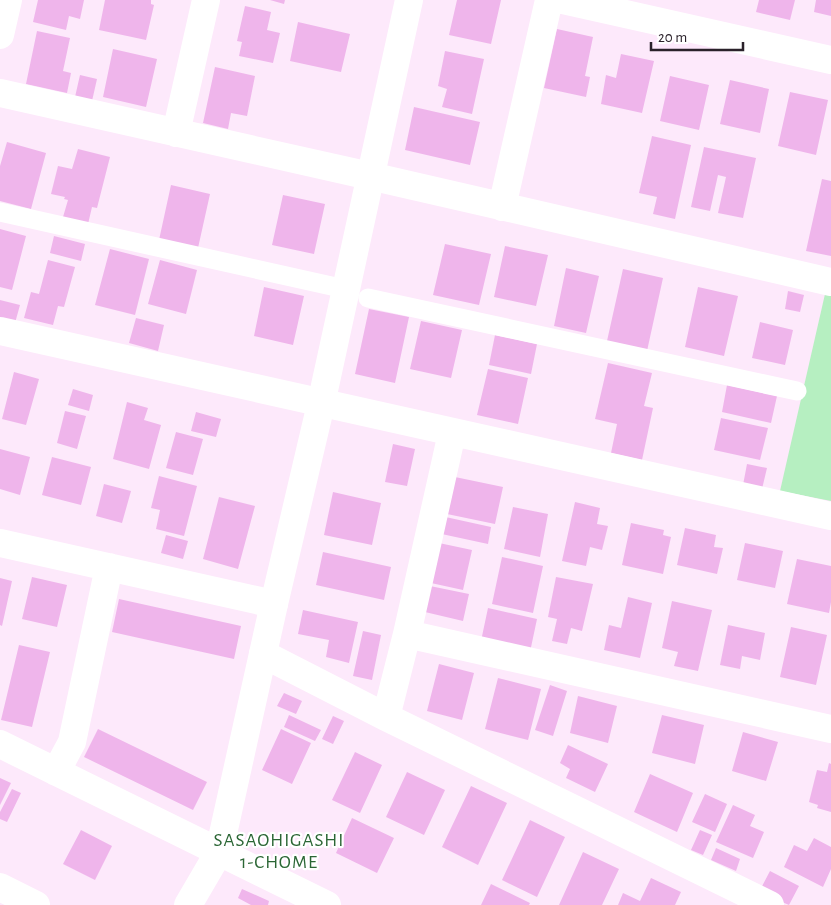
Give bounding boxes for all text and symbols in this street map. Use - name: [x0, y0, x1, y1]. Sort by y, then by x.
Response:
- scale bar: [651, 20, 744, 52]
- text: 20 m: [658, 30, 687, 45]
- district label: SASAOHIGASHI 1-CHOME: [214, 831, 344, 872]

